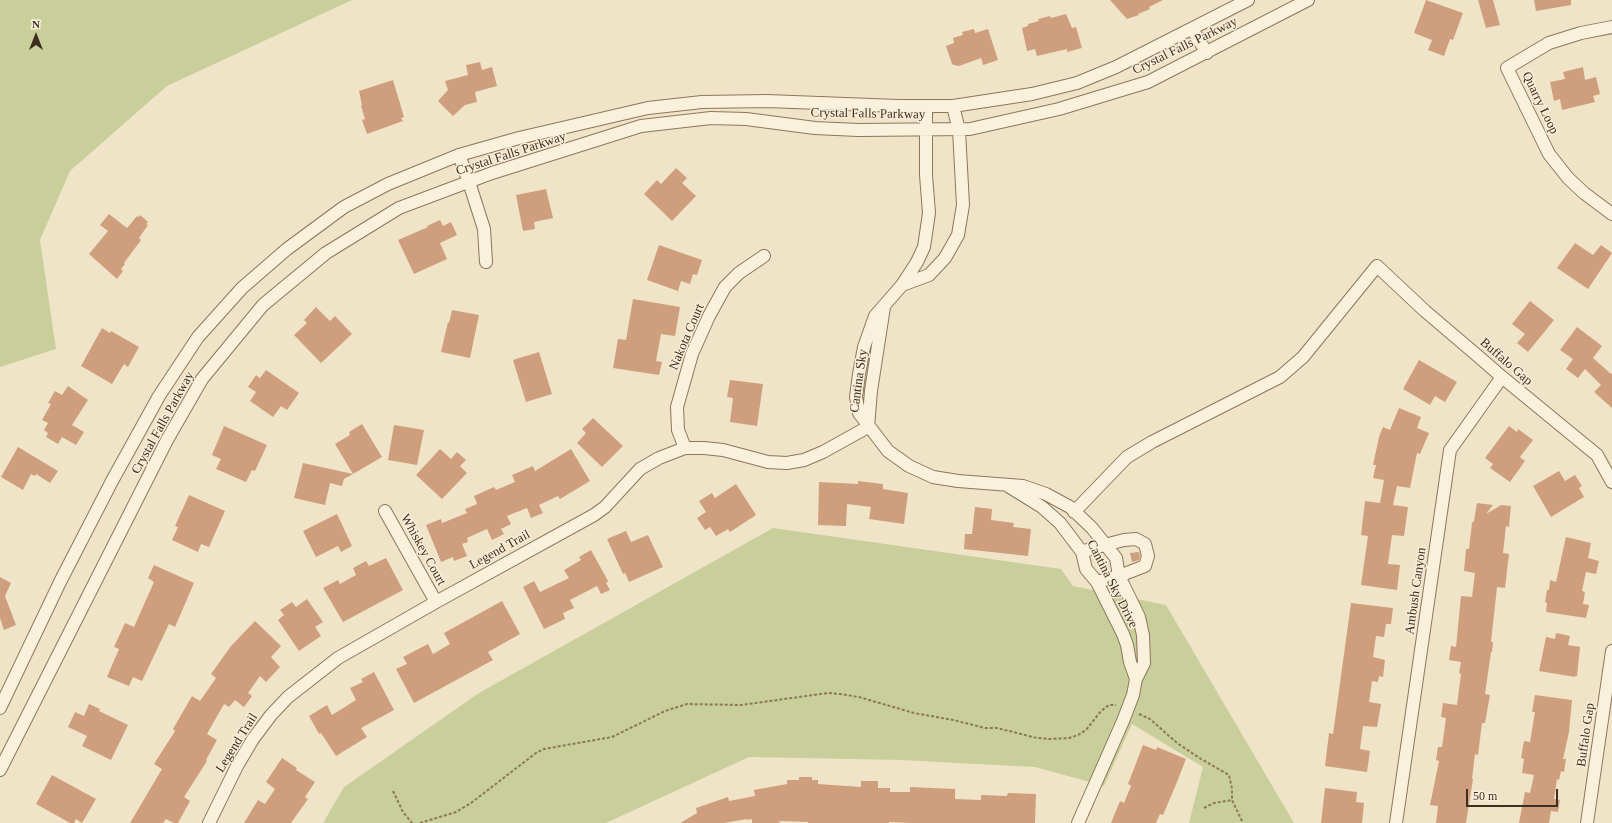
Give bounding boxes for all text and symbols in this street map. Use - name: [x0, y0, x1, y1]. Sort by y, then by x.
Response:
- street label: Crystal Falls Parkway: [1130, 14, 1240, 78]
- north arrow: [16, 16, 56, 56]
- text: N: [32, 18, 40, 30]
- street label: Quarry Loop: [1518, 69, 1562, 137]
- street label: Crystal Falls Parkway: [810, 105, 926, 123]
- street label: Crystal Falls Parkway: [454, 129, 568, 179]
- street label: Nakota Court: [666, 302, 708, 372]
- street label: Buffalo Gap: [1477, 335, 1535, 389]
- street label: Cantina Sky: [847, 348, 871, 414]
- street label: Crystal Falls Parkway: [128, 369, 198, 477]
- street label: Whiskey Court: [397, 512, 449, 588]
- street label: Legend Trail: [467, 527, 533, 573]
- street label: Cantina Sky Drive: [1083, 537, 1141, 631]
- street label: Ambush Canyon: [1402, 546, 1430, 636]
- street label: Buffalo Gap: [1574, 702, 1598, 768]
- street label: Legend Trail: [213, 710, 261, 776]
- scale bar: [1468, 781, 1560, 807]
- text: 50 m: [1473, 789, 1497, 803]

